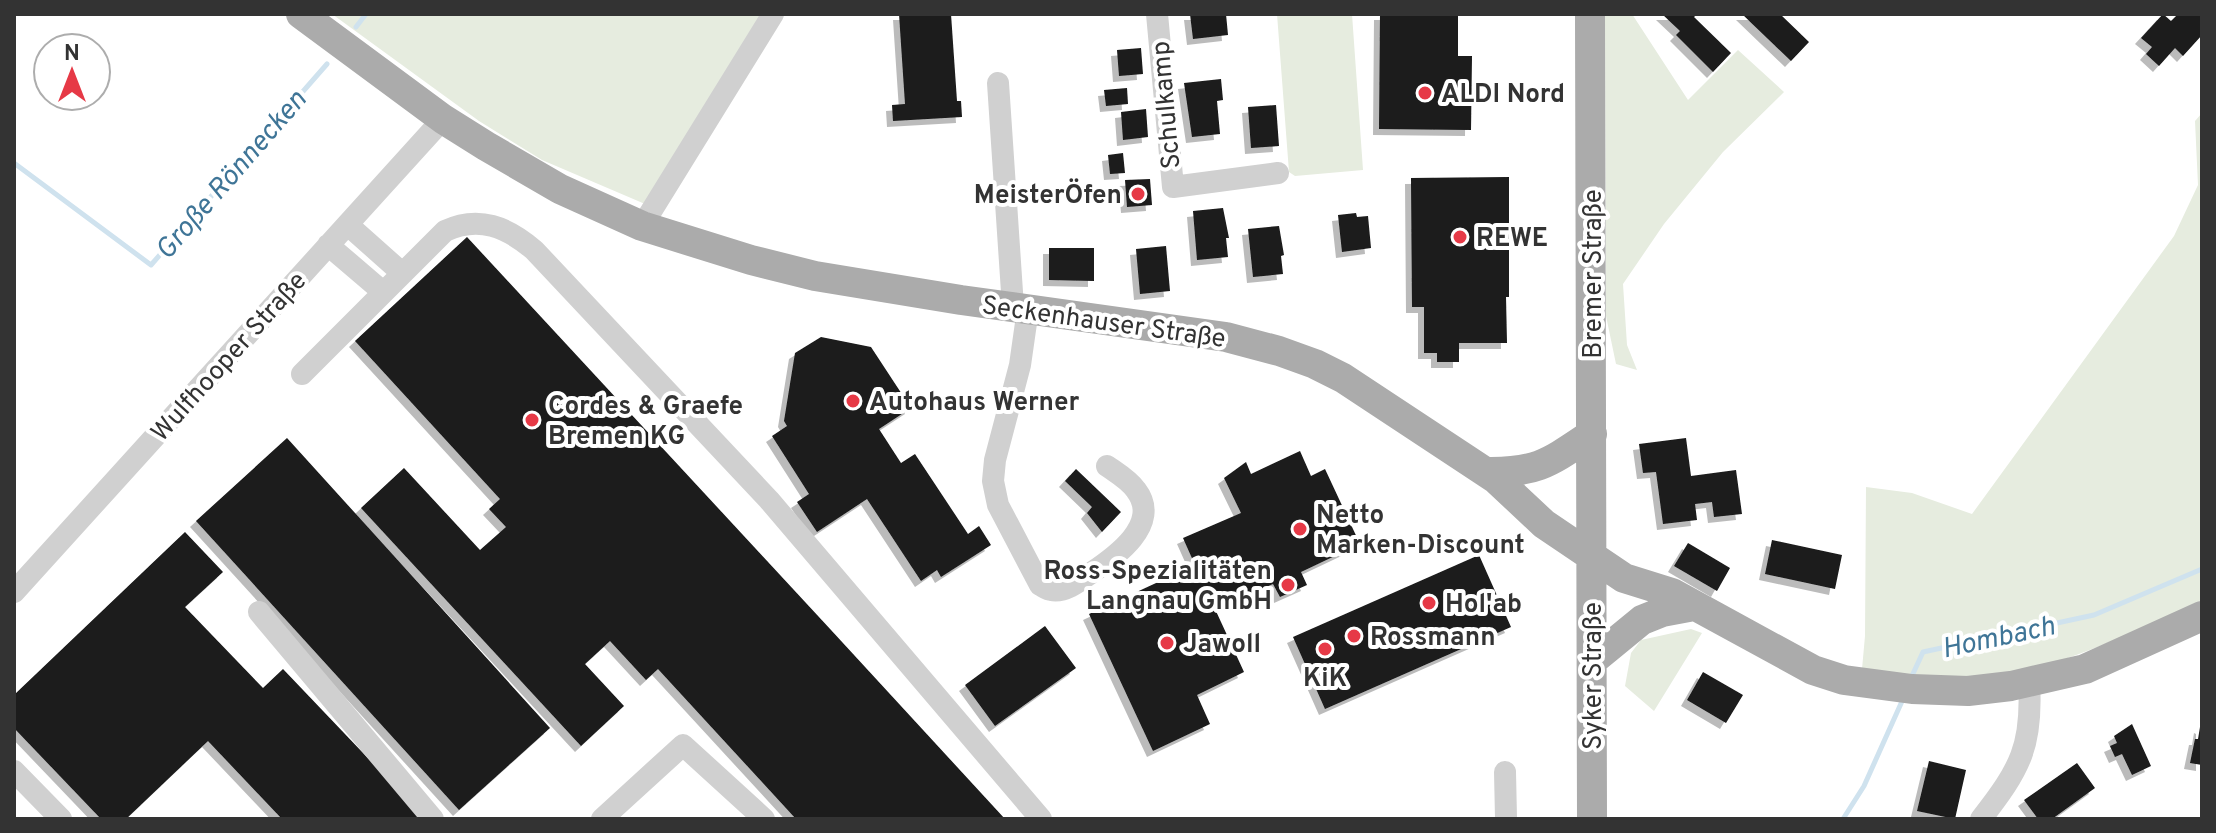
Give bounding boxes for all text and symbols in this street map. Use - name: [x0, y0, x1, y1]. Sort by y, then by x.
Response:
- north arrow: [32, 32, 112, 112]
- street label: Schulkamp: [1145, 39, 1190, 170]
- text: N: [64, 41, 80, 68]
- place label: ALDI Nord: [1441, 79, 1565, 112]
- water label: Große Rönnecken: [149, 84, 316, 268]
- marker: ALDI Nord: [1416, 84, 1434, 102]
- place label: MeisterÖfen: [974, 178, 1122, 213]
- marker: MeisterÖfen: [1129, 185, 1147, 203]
- street label: Bremer Straße: [1578, 189, 1611, 359]
- place label: REWE: [1476, 223, 1548, 256]
- marker: REWE: [1451, 228, 1469, 246]
- street label: Wulfhooper Straße: [145, 266, 315, 450]
- street label: Seckenhauser Straße: [980, 290, 1228, 357]
- place label: Autohaus Werner: [869, 387, 1080, 420]
- place label: Cordes & Graefe Bremen KG: [548, 391, 743, 454]
- marker: Autohaus Werner: [844, 392, 862, 410]
- marker: Cordes & Graefe Bremen KG: [523, 411, 541, 429]
- place label: Netto Marken-Discount: [1316, 500, 1525, 563]
- marker: Netto Marken-Discount: [1291, 520, 1309, 538]
- place label: Ross-Spezialitäten Langnau GmbH: [1043, 556, 1272, 619]
- marker: Ross-Spezialitäten Langnau GmbH: [1279, 576, 1297, 594]
- place label: Hol'ab: [1445, 589, 1522, 622]
- marker: Hol'ab: [1420, 594, 1438, 612]
- street label: Syker Straße: [1578, 602, 1611, 750]
- water label: Hombach: [1939, 609, 2058, 668]
- place label: Rossmann: [1370, 622, 1496, 655]
- marker: Rossmann: [1345, 627, 1363, 645]
- place label: Jawoll: [1183, 629, 1261, 662]
- marker: Jawoll: [1158, 634, 1176, 652]
- marker: KiK: [1316, 640, 1334, 658]
- place label: KiK: [1303, 663, 1347, 696]

